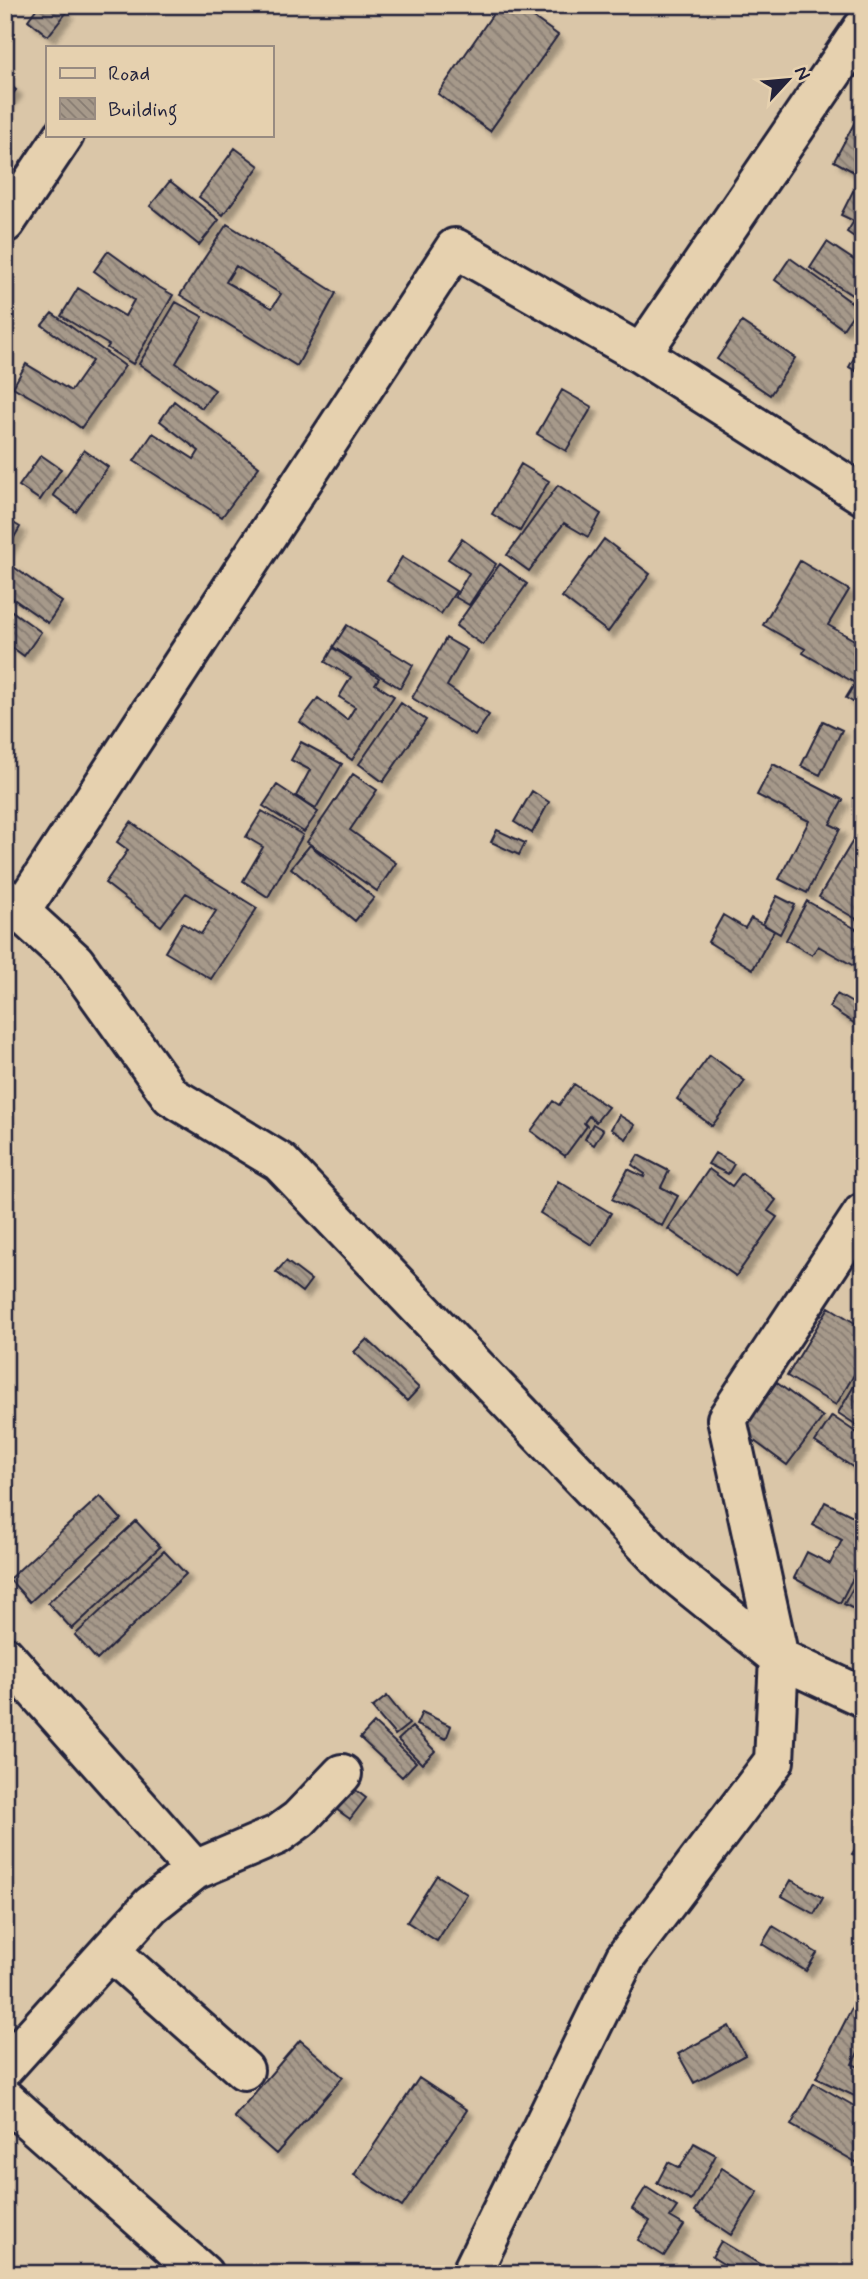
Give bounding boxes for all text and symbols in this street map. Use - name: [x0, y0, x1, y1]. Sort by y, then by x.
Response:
- legend: [46, 46, 273, 136]
- north arrow: [752, 46, 822, 116]
- text: Road: [108, 60, 150, 88]
- text: N: [788, 62, 816, 84]
- text: Building: [108, 96, 178, 126]

